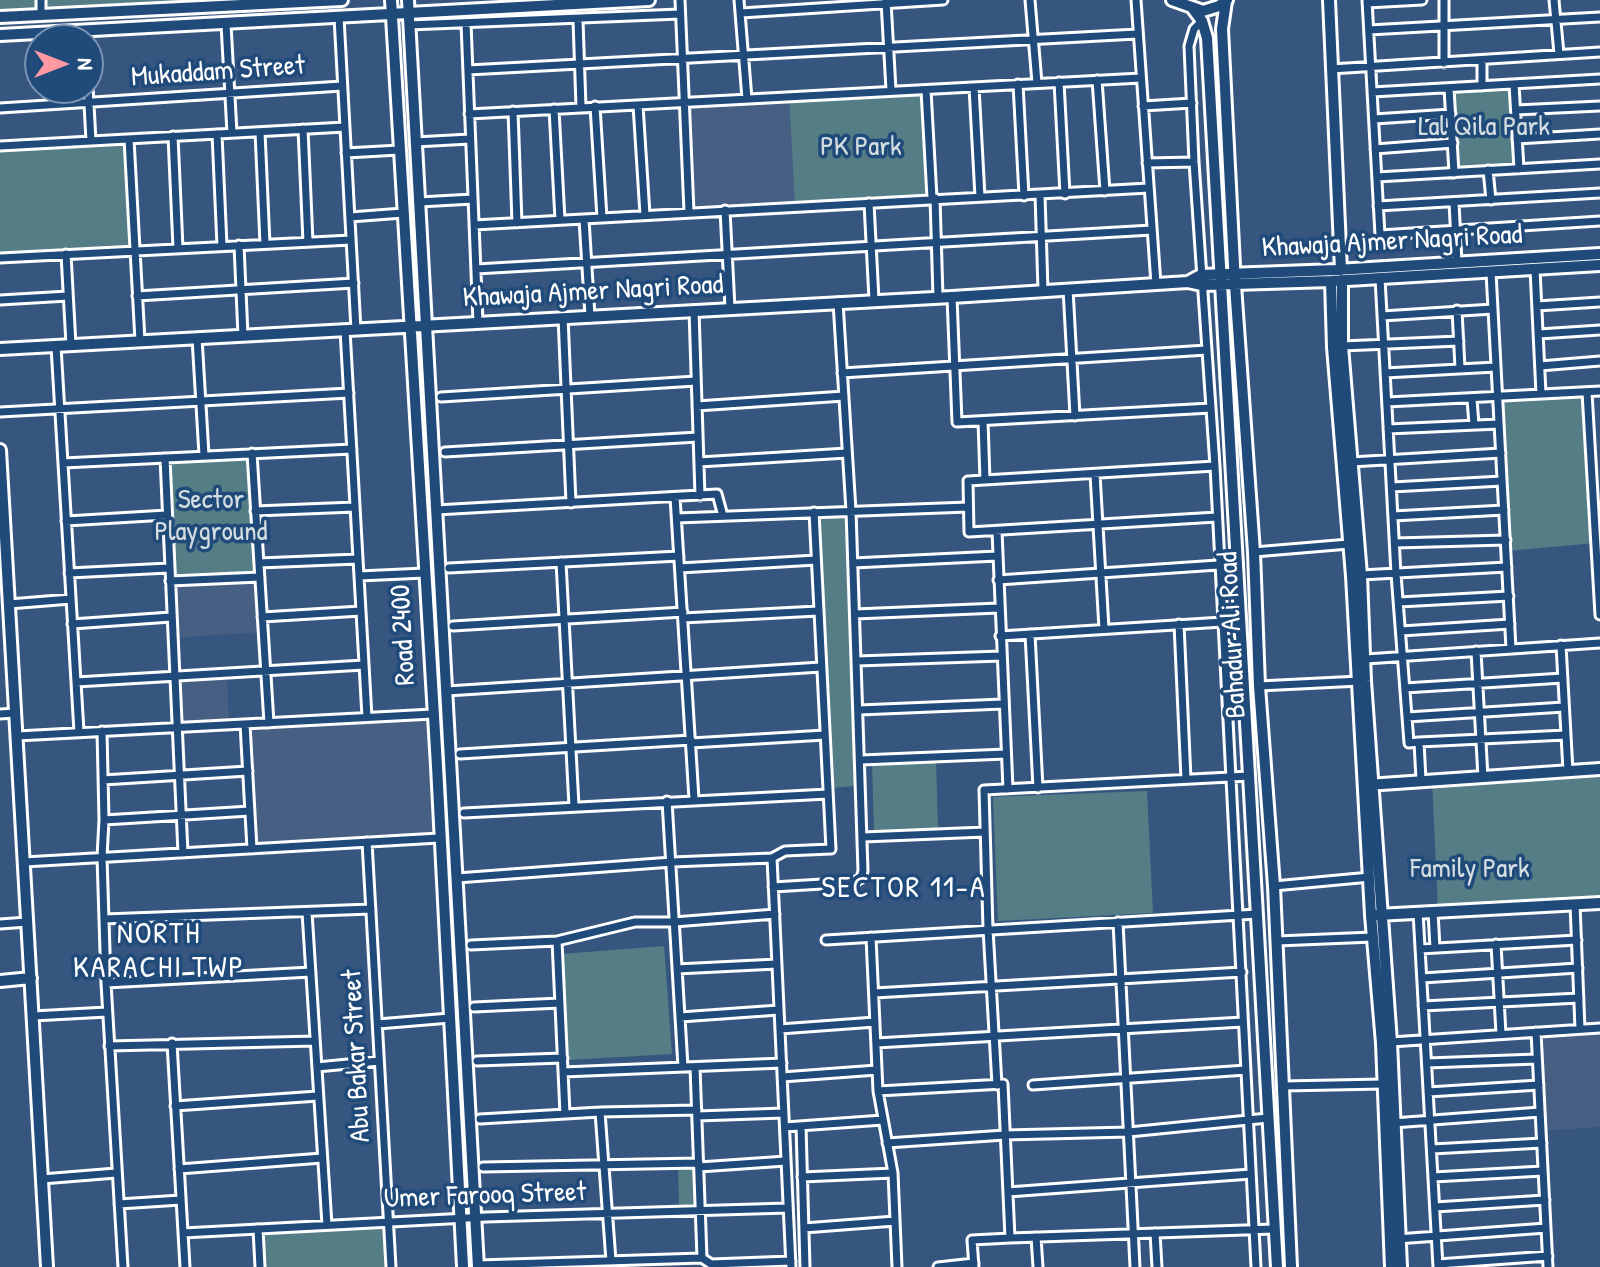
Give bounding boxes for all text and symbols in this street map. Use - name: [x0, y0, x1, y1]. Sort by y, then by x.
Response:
- north arrow: [24, 24, 104, 104]
- street label: Mukaddam Street: [130, 49, 306, 95]
- text: N: [71, 58, 101, 70]
- park label: Lal Qila Park: [1418, 111, 1550, 145]
- park label: PK Park: [820, 131, 902, 165]
- street label: Khawaja Ajmer Nagri Road: [1261, 218, 1523, 266]
- street label: Khawaja Ajmer Nagri Road: [462, 268, 724, 316]
- park label: Sector Playground: [154, 484, 268, 550]
- street label: Bahadur Ali Road: [1212, 551, 1254, 719]
- street label: Road 2400: [385, 584, 423, 686]
- park label: Family Park: [1410, 853, 1530, 887]
- district label: SECTOR 11-A: [821, 871, 987, 907]
- district label: NORTH KARACHI TWP: [73, 917, 245, 988]
- street label: Abu Bakar Street: [336, 969, 378, 1143]
- street label: Umer Farooq Street: [383, 1176, 587, 1216]

